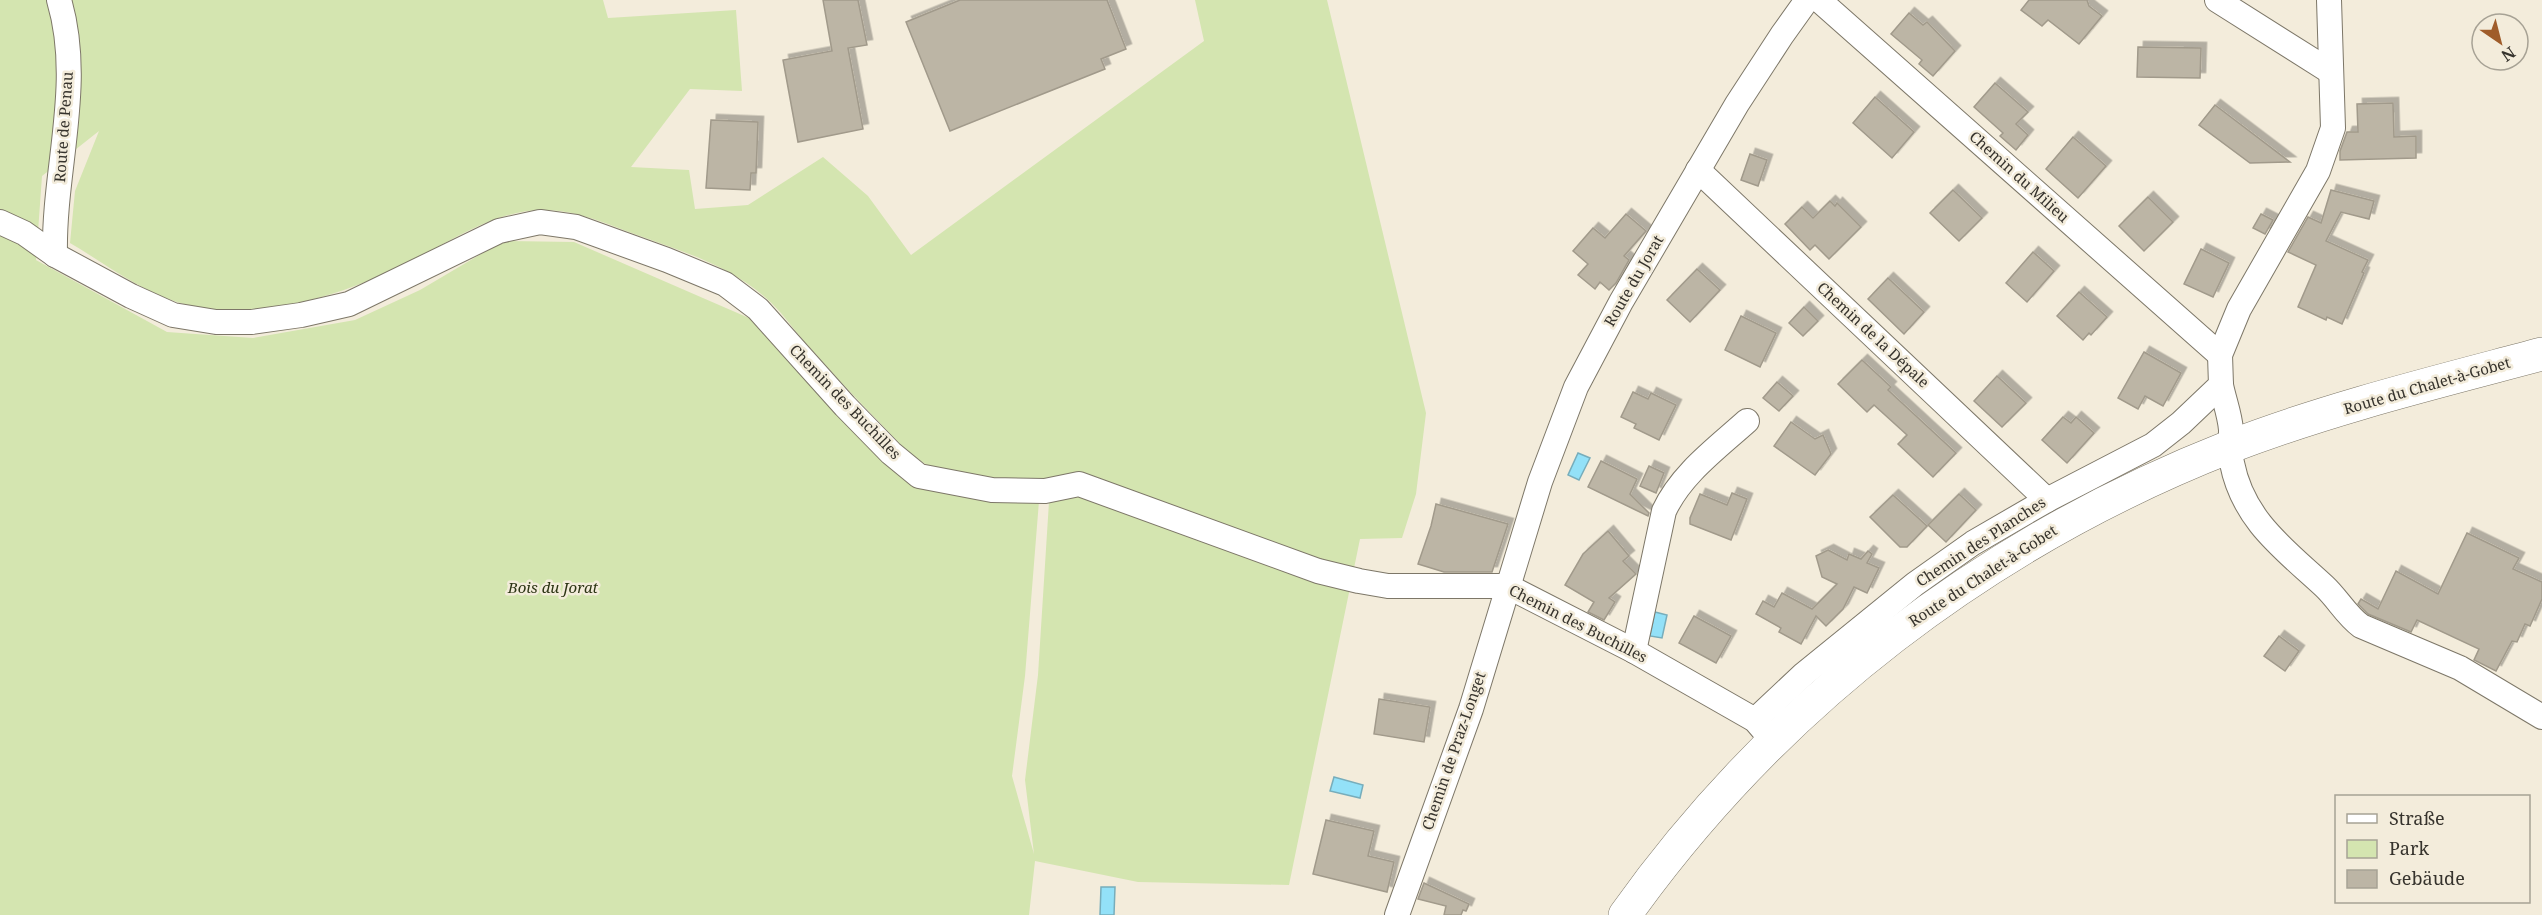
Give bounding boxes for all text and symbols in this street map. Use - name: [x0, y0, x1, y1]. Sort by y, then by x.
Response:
- north arrow: [2470, 12, 2530, 72]
- text: N: [2497, 42, 2520, 67]
- street label: Route de Penau: [49, 70, 77, 183]
- street label: Chemin du Milieu: [1965, 126, 2074, 227]
- street label: Route du Jorat: [1599, 231, 1667, 330]
- street label: Chemin de la Dépale: [1813, 277, 1934, 392]
- street label: Chemin des Buchilles: [786, 340, 906, 463]
- street label: Route du Chalet-à-Gobet: [2341, 352, 2512, 418]
- street label: Chemin des Planches: [1912, 492, 2049, 591]
- street label: Route du Chalet-à-Gobet: [1905, 520, 2060, 631]
- park label: Bois du Jorat: [507, 577, 599, 597]
- street label: Chemin des Buchilles: [1506, 580, 1651, 667]
- street label: Chemin de Praz-Longet: [1417, 669, 1490, 832]
- legend: [2335, 795, 2530, 903]
- text: Straße: [2389, 806, 2445, 830]
- text: Park: [2389, 836, 2429, 860]
- text: Gebäude: [2389, 866, 2465, 890]

